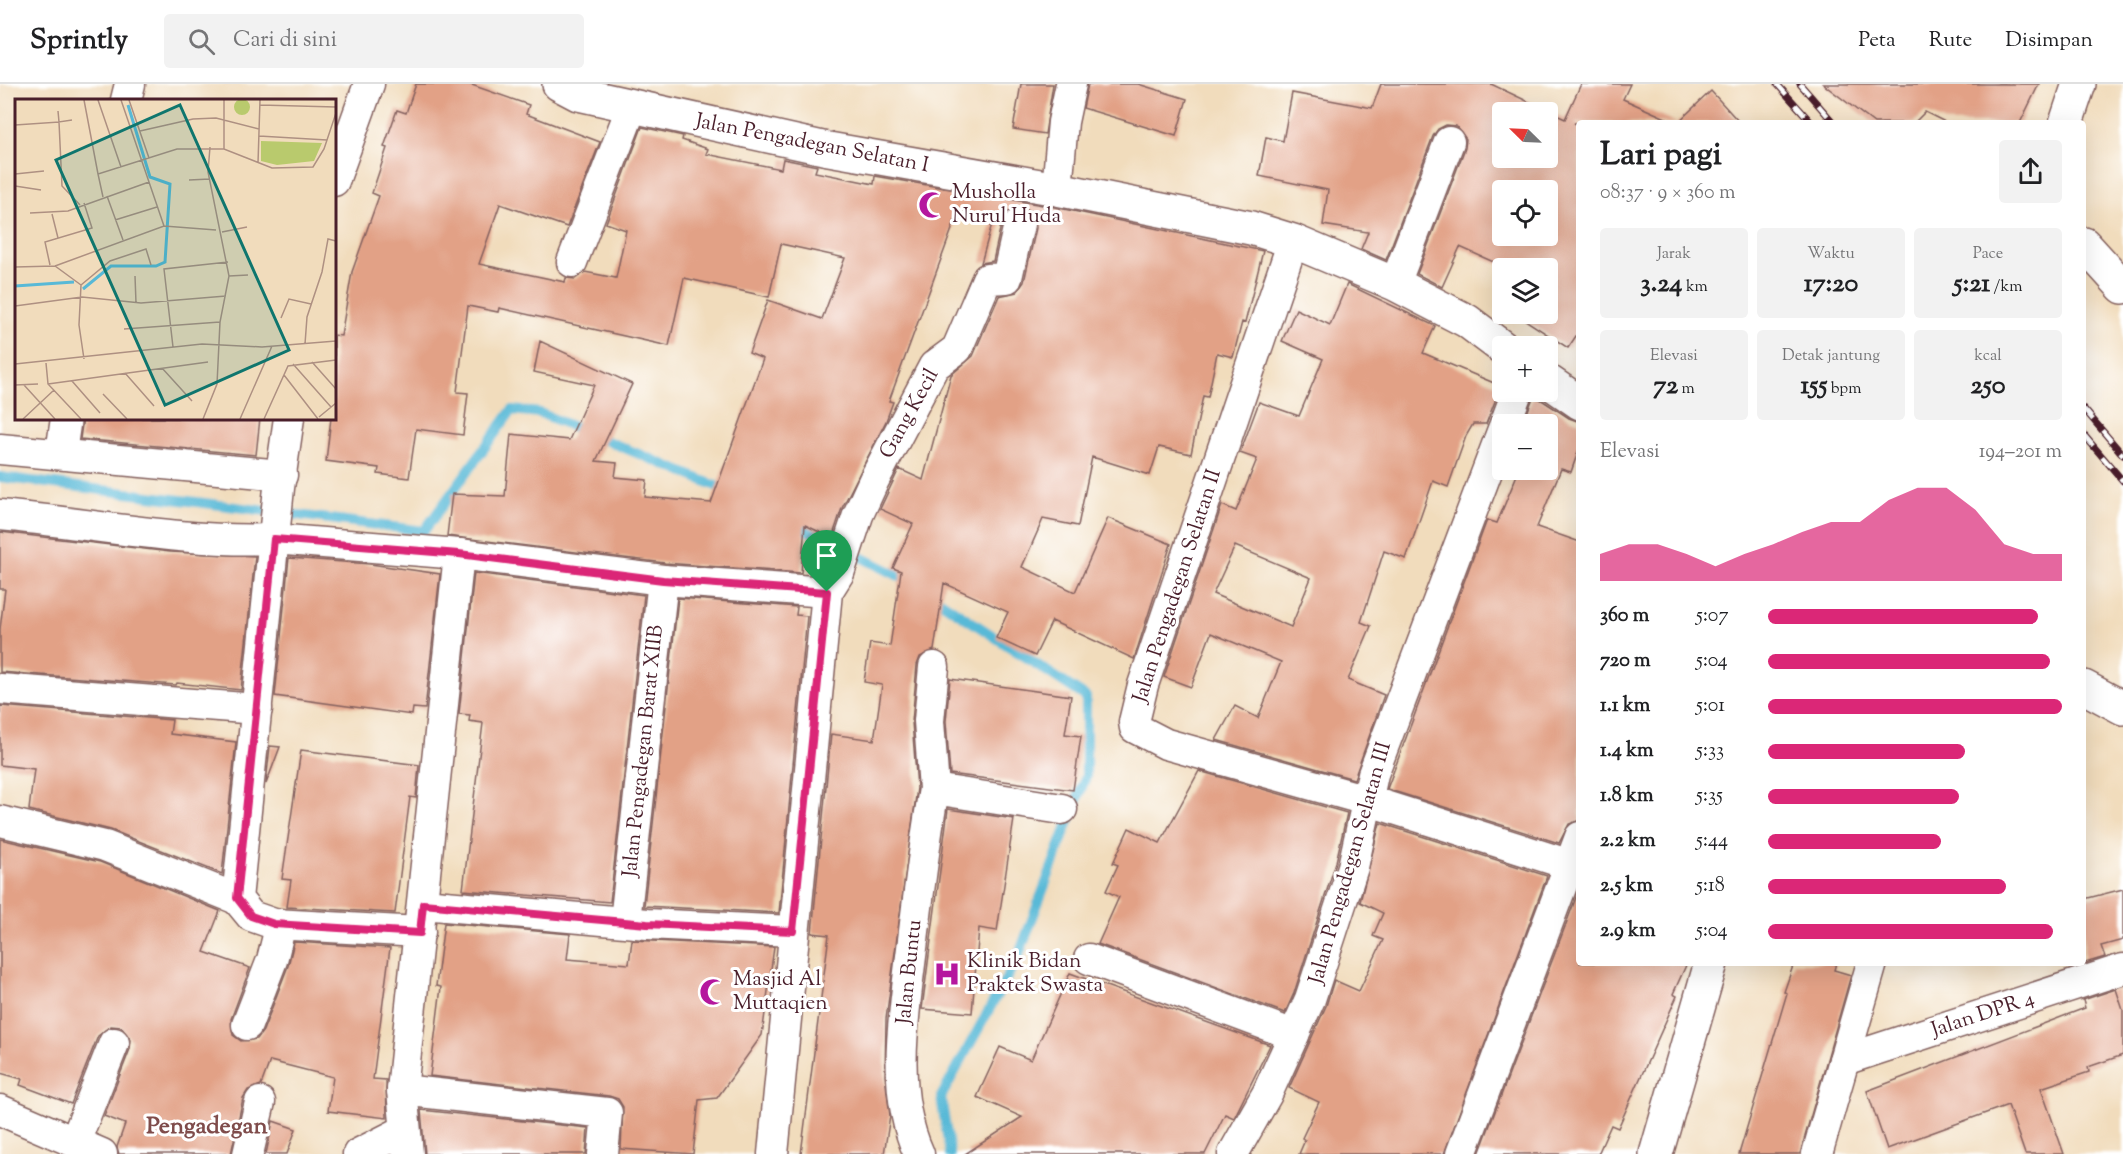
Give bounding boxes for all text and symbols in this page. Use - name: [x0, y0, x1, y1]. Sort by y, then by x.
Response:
- search box: [164, 14, 584, 68]
- text: Sprintly: [30, 21, 128, 61]
- icon: search: [185, 25, 218, 58]
- text: Cari di sini: [233, 25, 337, 57]
- text: Peta: [1858, 26, 1896, 56]
- text: Rute: [1929, 26, 1972, 56]
- text: Disimpan: [2005, 26, 2093, 56]
- inset map: [15, 99, 336, 420]
- north arrow: [1492, 102, 1558, 168]
- map controls: [1492, 102, 1558, 480]
- street label: Jalan Pengadegan Selatan I: [692, 106, 931, 181]
- text: Lari pagi: [1600, 132, 1722, 180]
- button: share: [1999, 140, 2062, 203]
- place label: Musholla Nurul Huda: [952, 178, 1062, 232]
- text: 08:37 · 9 × 360 m: [1600, 179, 1735, 208]
- button: locate: [1492, 180, 1558, 246]
- mosque icon: Musholla Nurul Huda: [917, 190, 947, 220]
- text: Jarak: [1657, 243, 1691, 266]
- text: Waktu: [1807, 243, 1855, 266]
- text: Pace: [1973, 243, 2003, 266]
- button: layers: [1492, 258, 1558, 324]
- text: 3.24: [1640, 266, 1682, 303]
- text: 17:20: [1804, 266, 1858, 303]
- text: 5:21: [1953, 266, 1990, 303]
- text: km: [1682, 276, 1708, 299]
- text: /km: [1990, 276, 2023, 299]
- button: +: [1492, 336, 1558, 402]
- text: Elevasi: [1650, 345, 1698, 368]
- text: Detak jantung: [1782, 345, 1880, 368]
- text: kcal: [1974, 345, 2002, 368]
- street label: Gang Kecil: [873, 363, 947, 465]
- text: 72: [1653, 368, 1678, 405]
- text: 155: [1801, 368, 1827, 405]
- text: 250: [1971, 368, 2005, 405]
- text: m: [1678, 378, 1695, 401]
- text: bpm: [1827, 378, 1861, 401]
- button: −: [1492, 414, 1558, 480]
- text: Elevasi: [1600, 438, 1660, 467]
- text: 194–201 m: [1979, 438, 2062, 467]
- street label: Jalan Pengadegan Selatan II: [1126, 465, 1230, 708]
- pin: [801, 530, 852, 592]
- icon: arrive: [810, 539, 843, 572]
- text: 360 m: [1600, 602, 1649, 631]
- text: 5:07: [1696, 602, 1728, 631]
- street label: Jalan Pengadegan Barat XIIB: [616, 623, 672, 880]
- text: 720 m: [1600, 647, 1651, 676]
- text: 5:04: [1696, 647, 1728, 676]
- text: 1.1 km: [1600, 692, 1650, 721]
- text: 5:01: [1696, 692, 1725, 721]
- text: 1.4 km: [1600, 737, 1654, 766]
- text: 5:33: [1696, 737, 1724, 766]
- street label: Jalan Pengadegan Selatan III: [1302, 738, 1400, 989]
- text: 1.8 km: [1600, 782, 1654, 811]
- text: 5:35: [1696, 782, 1723, 811]
- text: 2.2 km: [1600, 827, 1655, 856]
- text: 5:44: [1696, 827, 1728, 856]
- text: 2.5 km: [1600, 872, 1653, 901]
- text: 5:18: [1696, 872, 1725, 901]
- text: 2.9 km: [1600, 917, 1655, 946]
- text: 5:04: [1696, 917, 1728, 946]
- street label: Jalan Buntu: [889, 918, 930, 1027]
- place label: Klinik Bidan Praktek Swasta: [967, 947, 1103, 1001]
- hospital icon: Klinik Bidan Praktek Swasta: [932, 959, 962, 989]
- place label: Masjid Al Muttaqien: [733, 965, 828, 1019]
- mosque icon: Masjid Al Muttaqien: [698, 977, 728, 1007]
- street label: Jalan DPR 4: [1927, 984, 2038, 1046]
- district label: Pengadegan: [146, 1110, 269, 1144]

